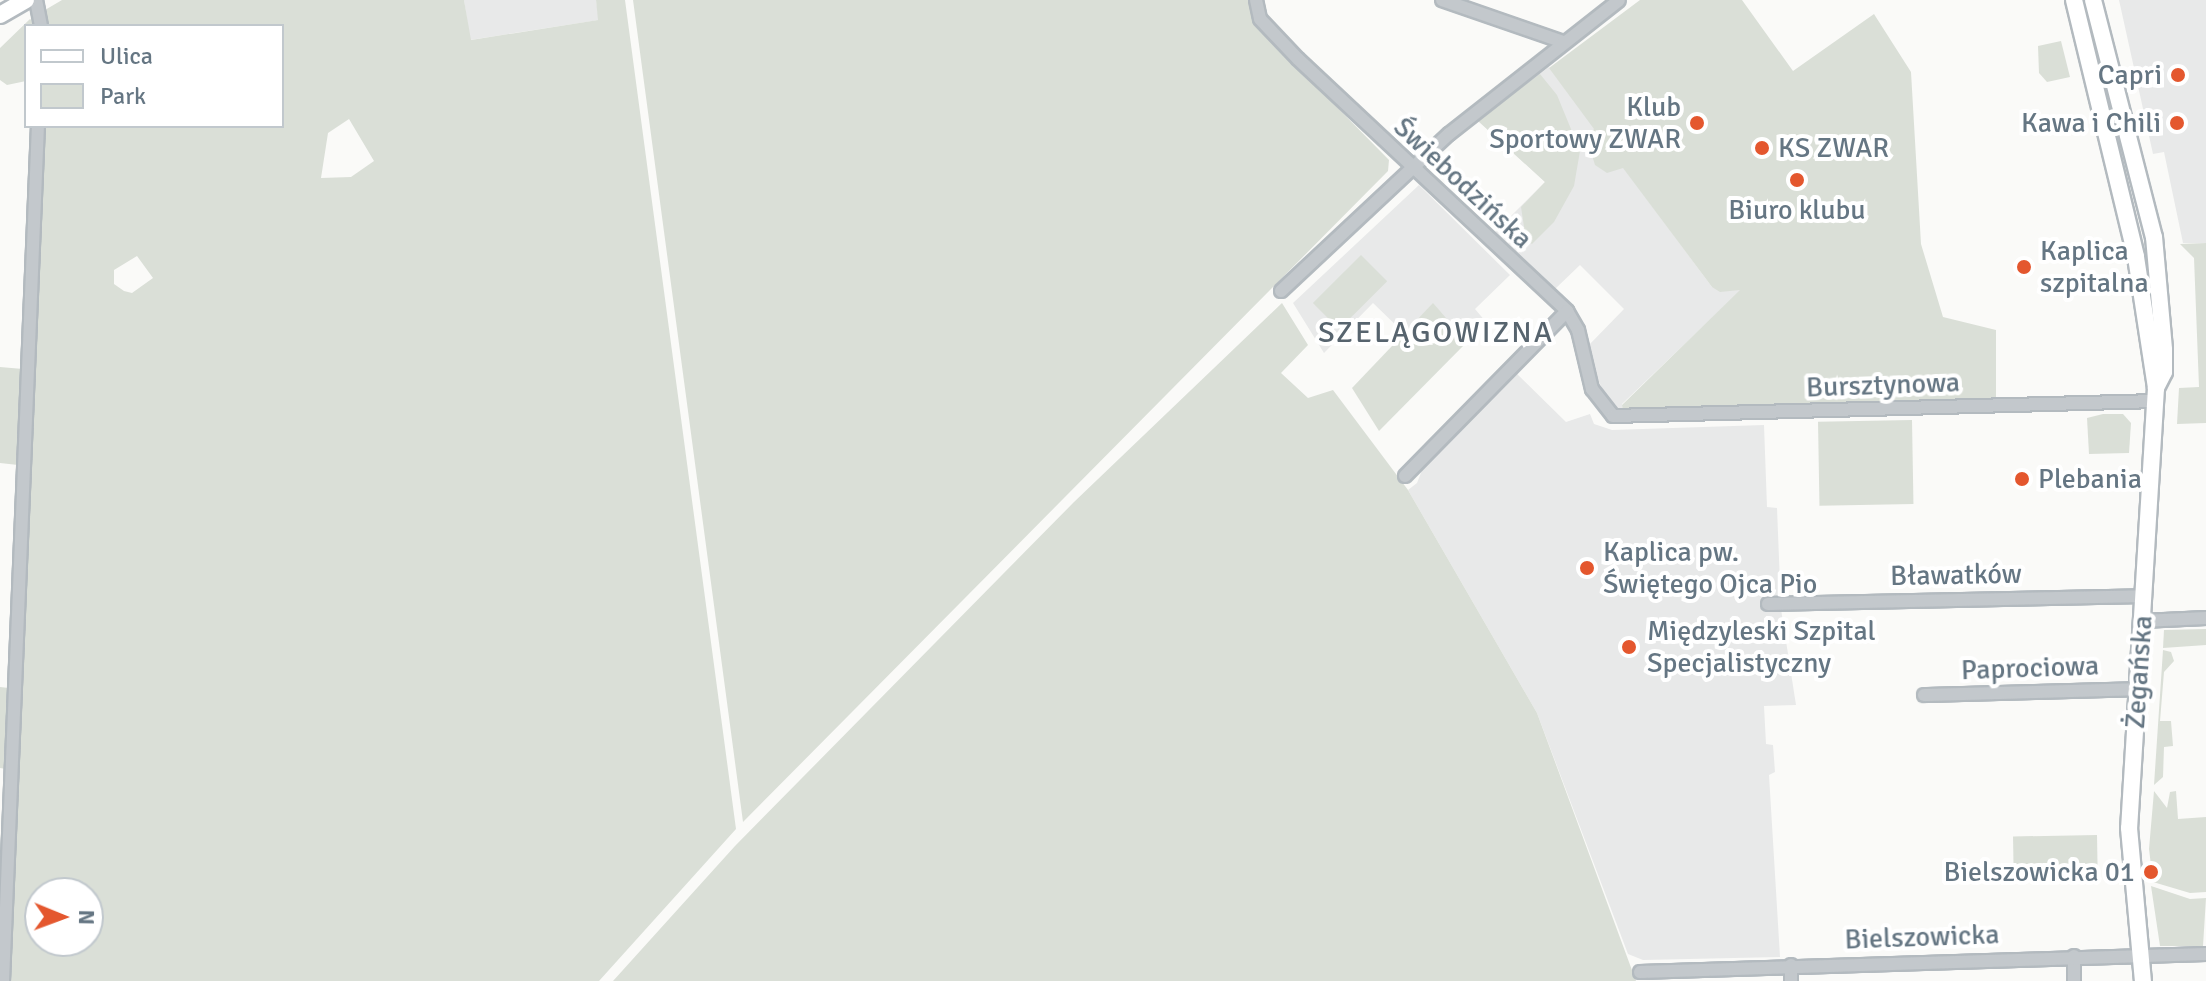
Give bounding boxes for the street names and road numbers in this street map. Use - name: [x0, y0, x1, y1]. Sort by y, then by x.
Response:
- street label: Świebodzińska: [1387, 110, 1539, 256]
- street label: Bursztynowa: [1805, 366, 1961, 404]
- street label: Bławatków: [1890, 557, 2022, 593]
- street label: Żegańska: [2118, 614, 2160, 730]
- street label: Paprociowa: [1960, 649, 2100, 687]
- street label: Bielszowicka: [1844, 918, 2000, 956]

